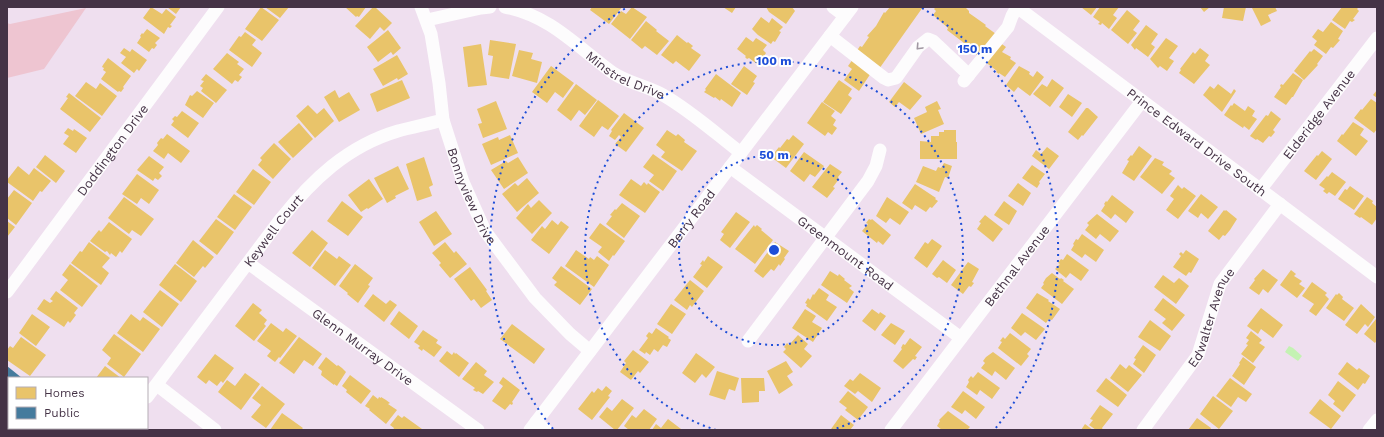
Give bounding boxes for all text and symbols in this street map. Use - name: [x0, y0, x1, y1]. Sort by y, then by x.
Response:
- one-way arrow: [916, 42, 924, 50]
- text: 150 m: [958, 42, 992, 56]
- street label: Minstrel Drive: [583, 48, 667, 103]
- text: 100 m: [756, 54, 792, 68]
- street label: Elderidge Avenue: [1280, 66, 1358, 162]
- street label: Prince Edward Drive South: [1124, 85, 1269, 200]
- street label: Doddington Drive: [74, 101, 152, 199]
- street label: Bonnyview Drive: [444, 146, 499, 247]
- text: 50 m: [759, 148, 789, 162]
- street label: Berry Road: [665, 187, 718, 251]
- street label: Keywell Court: [241, 191, 307, 270]
- street label: Greenmount Road: [795, 213, 896, 293]
- street label: Bethnal Avenue: [981, 222, 1053, 309]
- centre of rings: [767, 243, 781, 257]
- street label: Edwalter Avenue: [1185, 265, 1238, 370]
- street label: Glenn Murray Drive: [309, 305, 416, 388]
- legend: [8, 377, 148, 429]
- text: Homes: [44, 386, 85, 400]
- text: Public: [44, 406, 80, 420]

